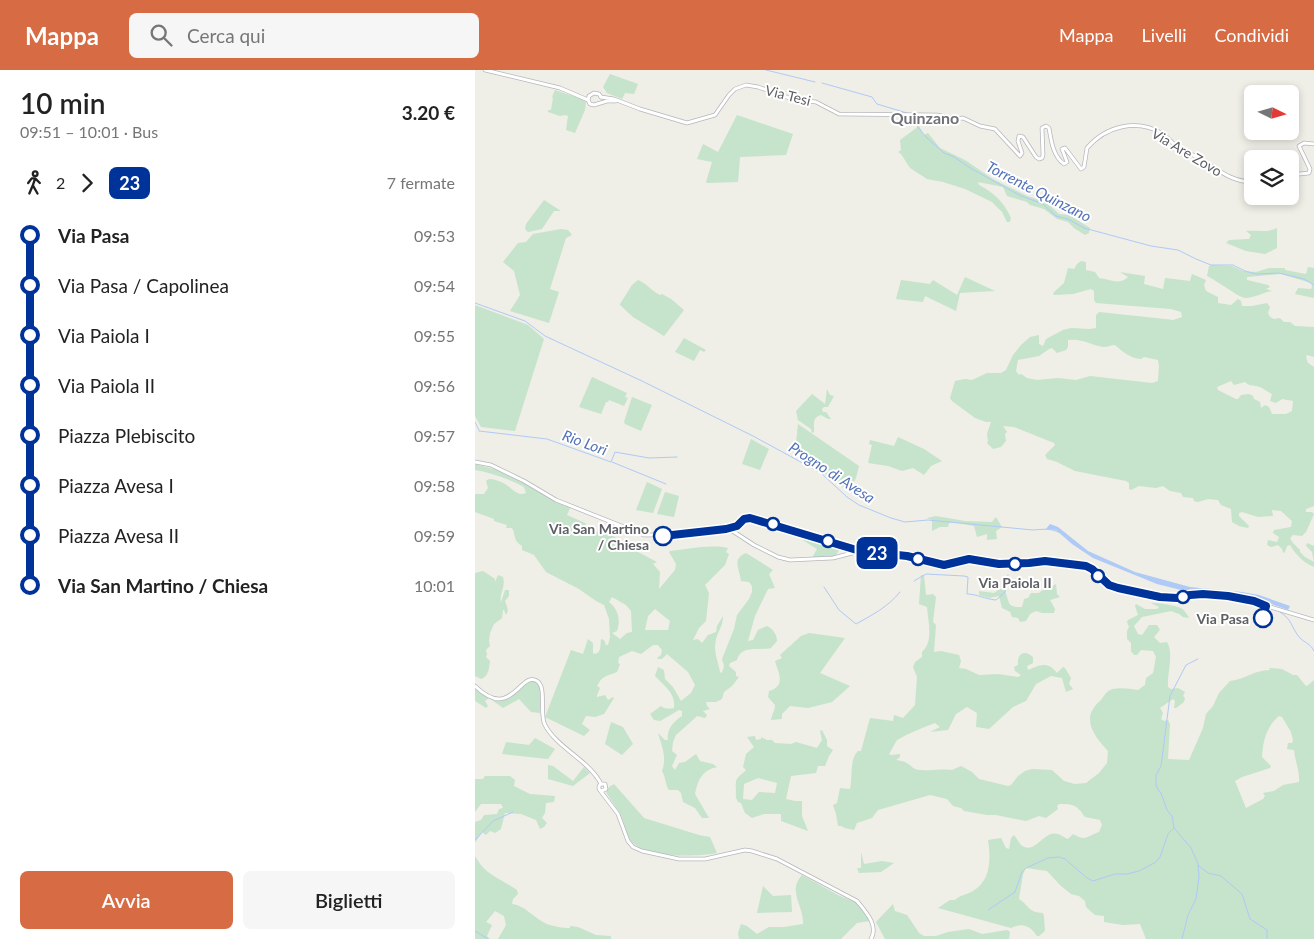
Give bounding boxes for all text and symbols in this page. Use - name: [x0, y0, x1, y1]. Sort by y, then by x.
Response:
- search box: [129, 13, 479, 58]
- text: Mappa: [25, 21, 99, 50]
- icon: search: [147, 21, 175, 49]
- text: Cerca qui: [187, 24, 265, 47]
- text: Mappa: [1059, 24, 1114, 46]
- text: Livelli: [1142, 24, 1186, 46]
- text: Condividi: [1214, 24, 1289, 46]
- street label: Via Tesi: [763, 81, 813, 109]
- north arrow: [1244, 85, 1299, 140]
- map controls: [1244, 85, 1299, 205]
- text: 10 min: [20, 86, 105, 120]
- text: 3.20 €: [402, 101, 455, 124]
- district label: Quinzano: [891, 108, 959, 127]
- text: 09:51 – 10:01 · Bus: [20, 122, 158, 141]
- street label: Via Are Zovo: [1149, 124, 1225, 180]
- button: layers: [1244, 150, 1299, 205]
- water label: Torrente Quinzano: [984, 157, 1095, 225]
- icon: walk: [20, 169, 48, 197]
- icon: forward: [73, 169, 101, 197]
- text: 23: [119, 172, 140, 194]
- text: 2: [56, 173, 65, 192]
- text: 7 fermate: [387, 173, 455, 192]
- text: Via Pasa: [58, 224, 129, 247]
- text: 09:53: [414, 226, 455, 245]
- text: Via Pasa / Capolinea: [58, 274, 229, 297]
- text: 09:54: [414, 276, 455, 295]
- text: Via Paiola I: [58, 324, 150, 347]
- text: 09:55: [414, 326, 455, 345]
- text: Via Paiola II: [58, 374, 155, 397]
- text: 09:56: [414, 376, 455, 395]
- text: Piazza Plebiscito: [58, 424, 195, 447]
- text: 09:57: [414, 426, 455, 445]
- water label: Rio Lori: [560, 426, 610, 459]
- water label: Progno di Avesa: [786, 438, 879, 507]
- text: Piazza Avesa I: [58, 474, 174, 497]
- text: 09:58: [414, 476, 455, 495]
- unlabelled marker: [766, 517, 780, 531]
- place label: Via San Martino / Chiesa: [548, 520, 649, 553]
- text: Piazza Avesa II: [58, 524, 179, 547]
- text: 09:59: [414, 526, 455, 545]
- marker: Via San Martino / Chiesa: [653, 526, 673, 546]
- unlabelled marker: [821, 534, 835, 548]
- line badge: 23: [855, 537, 899, 569]
- text: 23: [867, 542, 887, 564]
- unlabelled marker: [911, 552, 925, 566]
- marker: Via Paiola II: [1008, 557, 1022, 571]
- unlabelled marker: [1091, 569, 1105, 583]
- text: Via San Martino / Chiesa: [58, 574, 268, 597]
- place label: Via Paiola II: [977, 574, 1052, 591]
- text: 10:01: [414, 576, 455, 595]
- unlabelled marker: [1176, 590, 1190, 604]
- marker: Via Pasa: [1253, 608, 1273, 628]
- place label: Via Pasa: [1195, 610, 1249, 627]
- button: Avvia: [20, 871, 233, 929]
- button: Biglietti: [243, 871, 455, 929]

